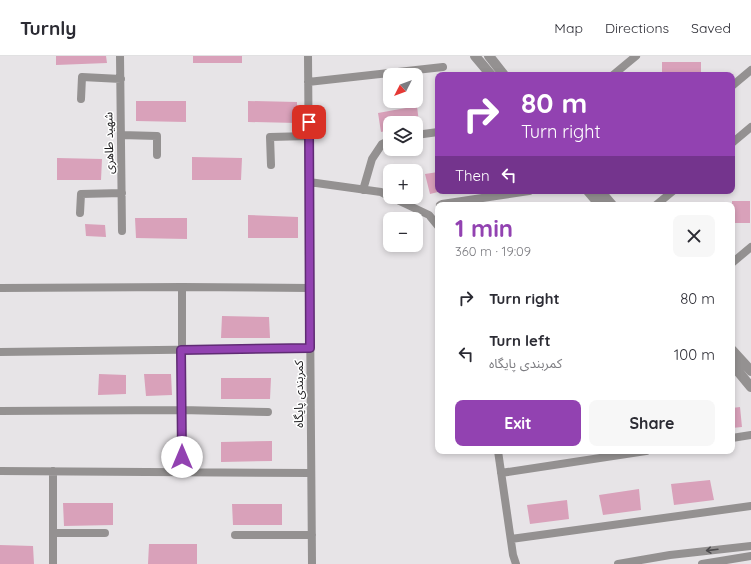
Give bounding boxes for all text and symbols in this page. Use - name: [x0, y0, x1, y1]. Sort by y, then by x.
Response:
- text: Turnly: [20, 16, 76, 40]
- text: Map: [554, 19, 583, 37]
- text: Directions: [605, 19, 669, 37]
- text: Saved: [691, 19, 731, 37]
- north arrow: [383, 68, 423, 108]
- map controls: [383, 68, 423, 252]
- text: 80 m: [521, 85, 587, 120]
- icon: right: [455, 88, 507, 140]
- pin: [292, 105, 326, 139]
- icon: arrive: [298, 111, 320, 133]
- street label: شهید طاهری: [100, 112, 117, 174]
- button: layers: [383, 116, 423, 156]
- text: Turn right: [521, 120, 601, 143]
- button: +: [383, 164, 423, 204]
- icon: left: [498, 164, 520, 186]
- text: Then: [455, 166, 490, 185]
- button: −: [383, 212, 423, 252]
- text: 1 min: [455, 213, 513, 243]
- button: close: [673, 215, 715, 257]
- text: 360 m · 19:09: [455, 243, 531, 259]
- icon: right: [455, 287, 477, 309]
- text: Turn right: [489, 289, 560, 308]
- text: 80 m: [680, 289, 715, 308]
- text: Turn left: [489, 331, 551, 350]
- icon: left: [455, 343, 477, 365]
- text: 100 m: [674, 345, 715, 364]
- text: کمربندی پایگاه: [489, 355, 562, 371]
- street label: کمربندی پایگاه: [291, 359, 307, 428]
- button: Exit: [455, 400, 581, 446]
- button: Share: [589, 400, 715, 446]
- position arrow: [161, 436, 203, 478]
- one-way arrow: [706, 546, 719, 554]

